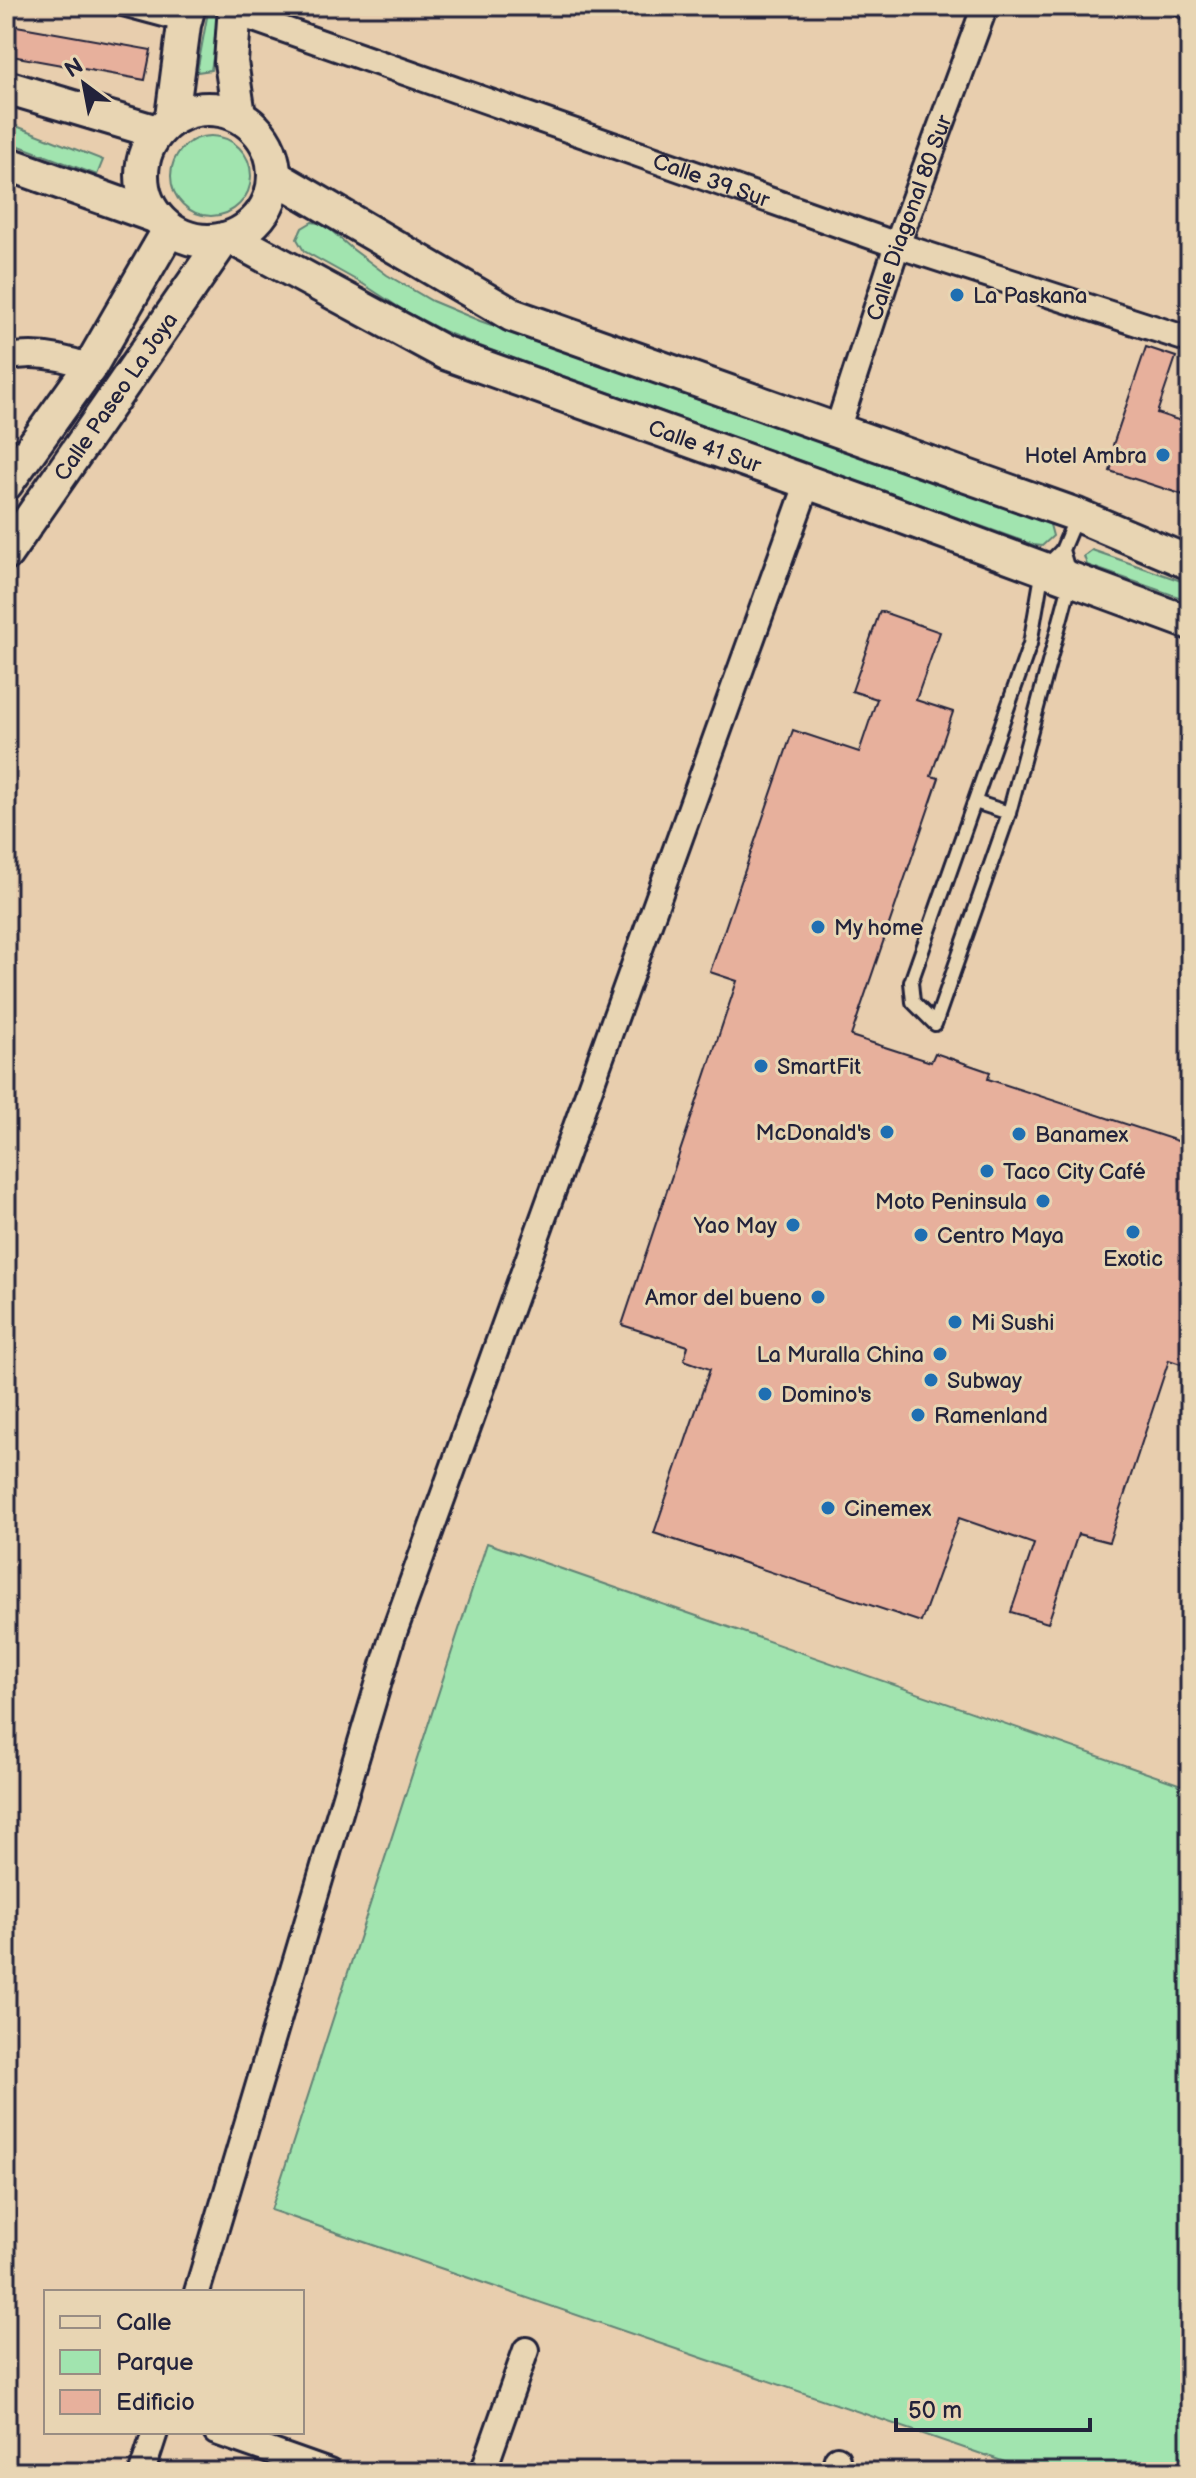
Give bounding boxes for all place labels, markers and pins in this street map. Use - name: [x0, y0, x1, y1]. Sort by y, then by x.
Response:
- place label: La Paskana: [973, 283, 1087, 310]
- marker: La Paskana: [948, 286, 966, 304]
- place label: Hotel Ambra: [1025, 443, 1147, 470]
- marker: Hotel Ambra: [1154, 446, 1172, 464]
- place label: My home: [834, 915, 923, 942]
- marker: My home: [809, 918, 827, 936]
- place label: SmartFit: [777, 1054, 861, 1081]
- marker: SmartFit: [752, 1057, 770, 1075]
- place label: McDonald's: [756, 1120, 871, 1147]
- place label: Banamex: [1035, 1122, 1129, 1149]
- marker: McDonald's: [878, 1123, 896, 1141]
- marker: Banamex: [1010, 1125, 1028, 1143]
- place label: Taco City Café: [1003, 1159, 1146, 1186]
- marker: Taco City Café: [978, 1162, 996, 1180]
- place label: Moto Peninsula: [875, 1189, 1027, 1216]
- marker: Moto Peninsula: [1034, 1192, 1052, 1210]
- place label: Yao May: [693, 1213, 777, 1240]
- marker: Yao May: [784, 1216, 802, 1234]
- place label: Centro Maya: [937, 1223, 1064, 1250]
- marker: Exotic: [1124, 1223, 1142, 1241]
- marker: Centro Maya: [912, 1226, 930, 1244]
- place label: Exotic: [1103, 1246, 1163, 1273]
- place label: Amor del bueno: [645, 1285, 802, 1312]
- marker: Amor del bueno: [809, 1288, 827, 1306]
- place label: Mi Sushi: [971, 1310, 1054, 1337]
- marker: Mi Sushi: [946, 1313, 964, 1331]
- place label: La Muralla China: [757, 1342, 924, 1369]
- marker: La Muralla China: [931, 1345, 949, 1363]
- place label: Subway: [947, 1368, 1022, 1395]
- marker: Subway: [922, 1371, 940, 1389]
- place label: Domino's: [781, 1382, 872, 1409]
- marker: Domino's: [756, 1385, 774, 1403]
- place label: Ramenland: [934, 1403, 1048, 1430]
- marker: Ramenland: [909, 1406, 927, 1424]
- place label: Cinemex: [844, 1496, 932, 1523]
- marker: Cinemex: [819, 1499, 837, 1517]

